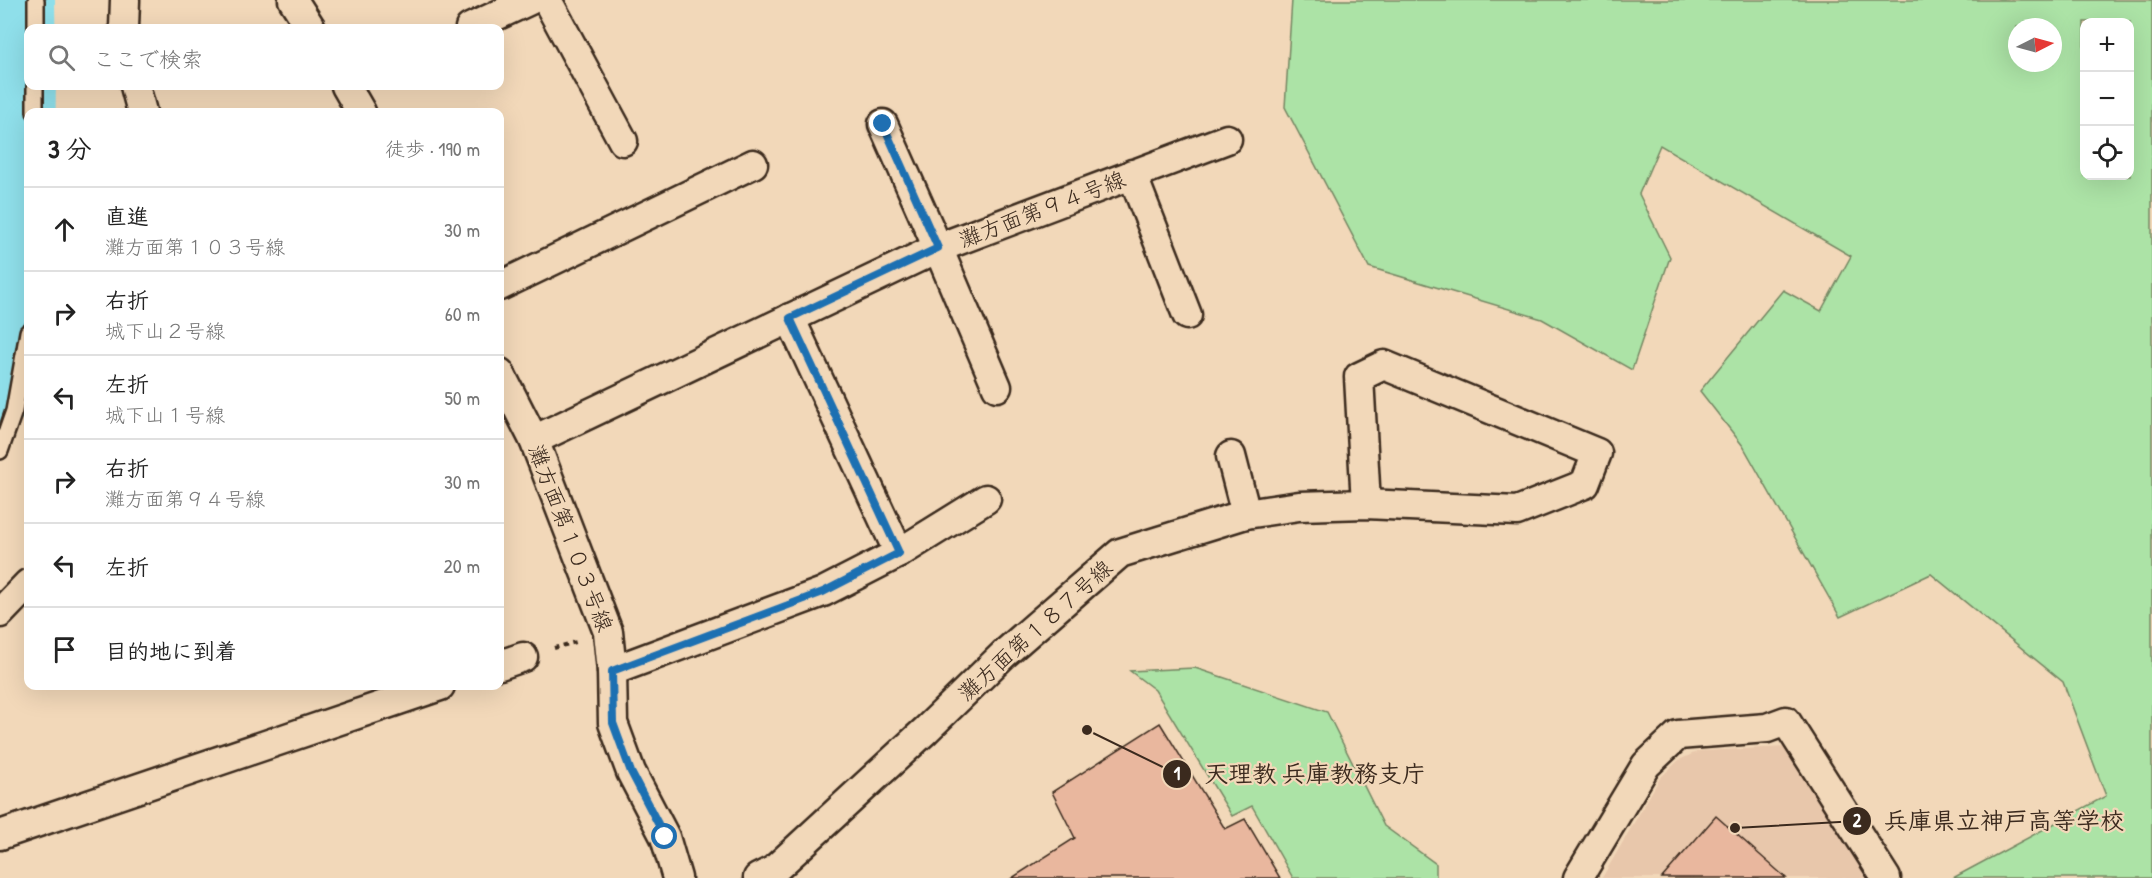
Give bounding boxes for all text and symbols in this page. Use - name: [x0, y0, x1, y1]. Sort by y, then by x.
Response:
- north arrow: [2008, 18, 2062, 72]
- map controls: [2080, 18, 2134, 180]
- button: +: [2080, 18, 2134, 72]
- search box: [24, 24, 504, 90]
- icon: search: [45, 41, 78, 74]
- text: ここで検索: [93, 44, 203, 74]
- button: −: [2080, 72, 2134, 126]
- route end: [869, 110, 895, 136]
- button: locate: [2080, 126, 2134, 180]
- text: 3 分: [48, 131, 92, 166]
- text: 徒歩 · 190 m: [385, 135, 480, 162]
- street label: 灘方面第９４号線: [954, 163, 1130, 255]
- text: 直進: [105, 201, 149, 231]
- icon: ahead: [48, 213, 81, 246]
- text: 30 m: [444, 216, 480, 243]
- text: 灘方面第１０３号線: [105, 233, 285, 260]
- text: 右折: [105, 285, 149, 315]
- icon: right: [48, 297, 81, 330]
- text: 60 m: [445, 300, 480, 327]
- text: 城下山２号線: [105, 317, 225, 344]
- text: 左折: [105, 369, 149, 399]
- icon: left: [48, 381, 81, 414]
- text: 50 m: [444, 384, 480, 411]
- text: 城下山１号線: [105, 401, 225, 428]
- street label: 灘方面第１０３号線: [522, 440, 620, 636]
- text: 右折: [105, 453, 149, 483]
- icon: right: [48, 465, 81, 498]
- text: 30 m: [444, 468, 480, 495]
- text: 灘方面第９４号線: [105, 485, 265, 512]
- icon: left: [48, 549, 81, 582]
- text: 左折: [105, 552, 149, 582]
- text: 20 m: [443, 552, 480, 579]
- street label: 灘方面第１８７号線: [951, 553, 1119, 707]
- icon: arrive: [48, 633, 81, 666]
- text: 目的地に到着: [105, 636, 237, 666]
- callout: 天理教 兵庫教務支庁: [1162, 753, 1438, 795]
- text: 天理教 兵庫教務支庁: [1204, 757, 1426, 789]
- text: 1: [1174, 761, 1181, 786]
- callout: 兵庫県立神戸高等学校: [1842, 800, 2136, 842]
- text: 兵庫県立神戸高等学校: [1884, 804, 2124, 836]
- text: 2: [1853, 808, 1862, 833]
- route start: [651, 823, 677, 849]

